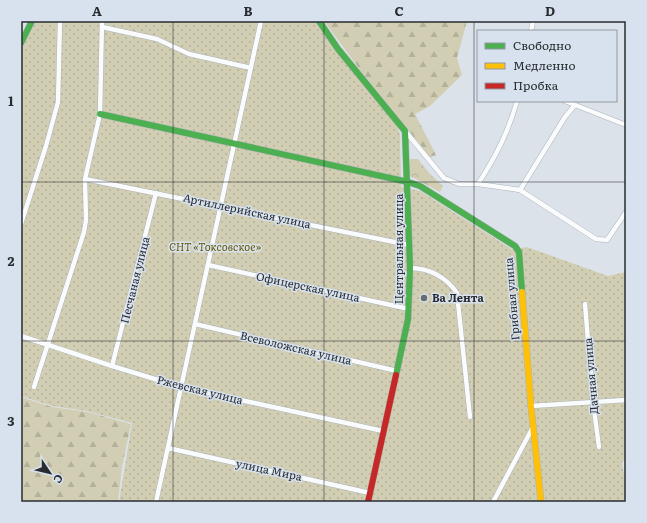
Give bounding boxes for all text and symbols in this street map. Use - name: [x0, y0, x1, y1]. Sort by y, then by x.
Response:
- text: A: [92, 1, 102, 20]
- text: B: [244, 1, 253, 20]
- text: C: [394, 1, 404, 20]
- text: D: [545, 1, 555, 20]
- legend: [477, 30, 617, 102]
- text: Свободно: [513, 36, 571, 54]
- text: Медленно: [513, 56, 576, 74]
- text: Пробка: [513, 76, 559, 94]
- text: 1: [8, 91, 14, 110]
- street label: Артиллерийская улица: [182, 189, 313, 231]
- street label: Центральная улица: [390, 194, 406, 304]
- street label: Песчаная улица: [115, 234, 153, 325]
- park label: СНТ «Токсовское»: [169, 238, 261, 254]
- text: 2: [8, 251, 15, 270]
- street label: Грибная улица: [499, 257, 523, 341]
- street label: Офицерская улица: [255, 267, 361, 305]
- place label: Ва Лента: [432, 289, 485, 305]
- marker: Ва Лента: [419, 293, 429, 303]
- street label: Всеволожская улица: [239, 326, 354, 368]
- street label: Дачная улица: [579, 337, 601, 415]
- street label: Ржевская улица: [156, 371, 245, 407]
- text: 3: [7, 411, 15, 430]
- north arrow: [30, 453, 70, 493]
- street label: улица Мира: [235, 454, 304, 484]
- text: С: [50, 472, 68, 487]

